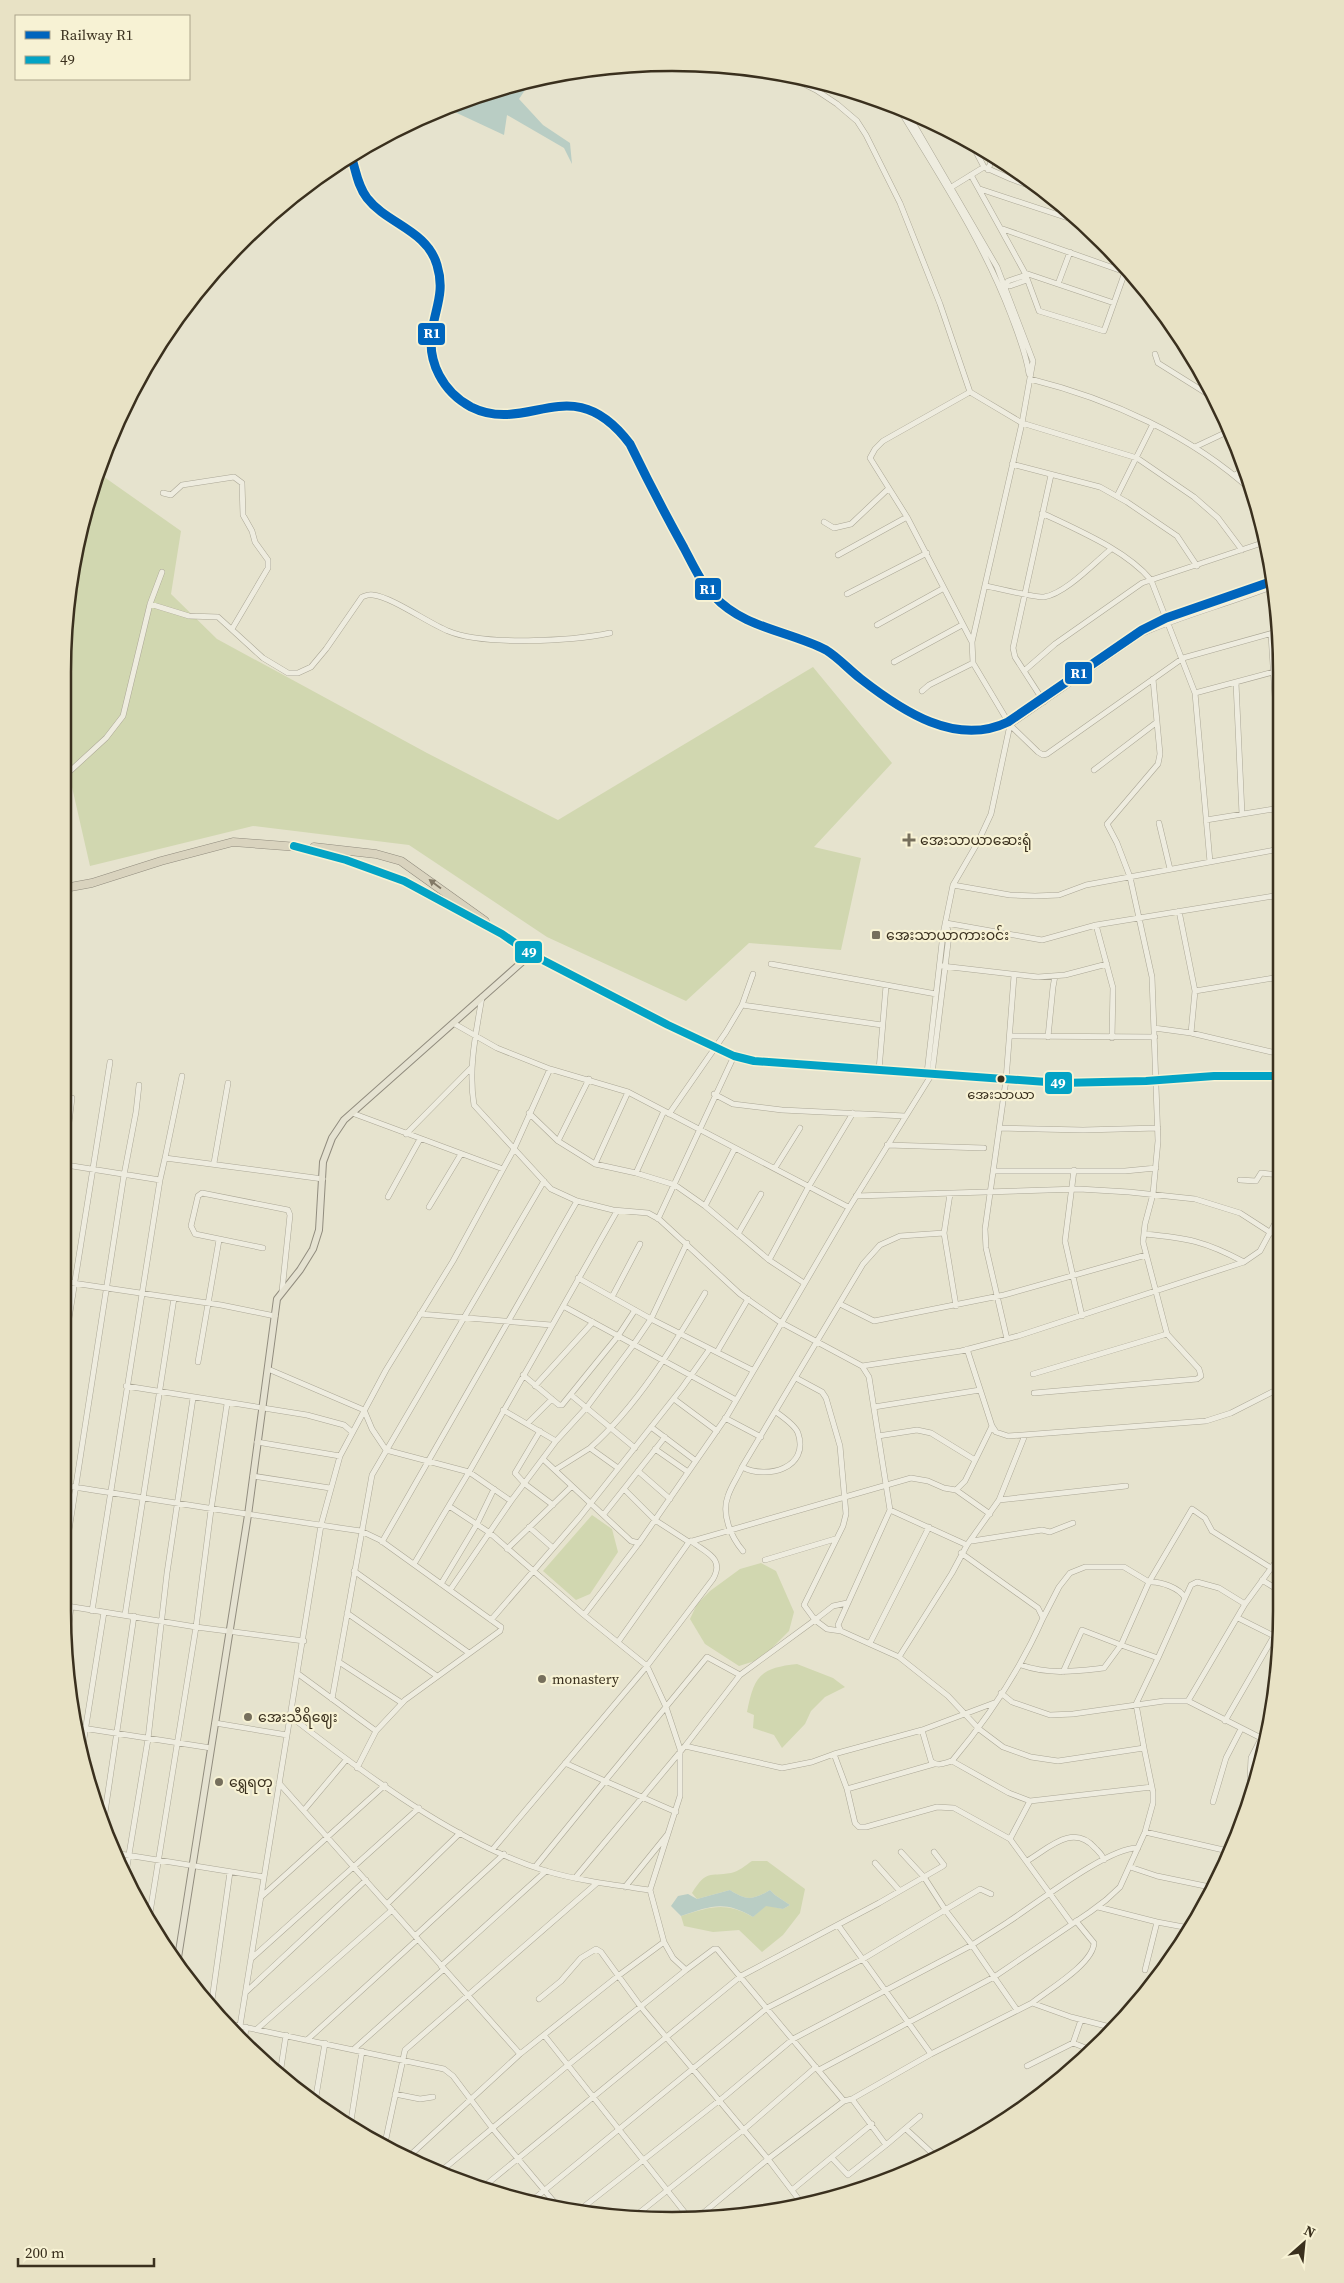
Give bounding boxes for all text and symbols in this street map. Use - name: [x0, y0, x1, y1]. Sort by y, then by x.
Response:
- legend: [15, 15, 190, 80]
- text: Railway R1: [60, 24, 133, 45]
- text: 49: [60, 49, 75, 70]
- line badge: R1: [417, 322, 446, 346]
- text: R1: [423, 323, 441, 343]
- line badge: R1: [694, 577, 722, 601]
- text: R1: [699, 579, 717, 599]
- line badge: R1: [1064, 661, 1093, 685]
- text: R1: [1070, 663, 1088, 683]
- place label: အေးသာယာဆေးရုံ: [920, 830, 1032, 852]
- marker: အေးသာယာဆေးရုံ: [902, 833, 916, 847]
- one-way arrow: [428, 879, 442, 889]
- place label: အေးသာယာကားဝင်း: [886, 925, 1009, 945]
- marker: အေးသာယာကားဝင်း: [870, 929, 882, 941]
- line badge: 49: [514, 940, 543, 964]
- text: 49: [521, 942, 537, 962]
- line badge: 49: [1044, 1071, 1073, 1095]
- text: 49: [1050, 1073, 1066, 1093]
- marker: အေးသာယာ: [996, 1074, 1006, 1084]
- place label: အေးသာယာ: [967, 1086, 1035, 1103]
- place label: monastery: [552, 1669, 620, 1689]
- marker: monastery: [536, 1673, 548, 1685]
- place label: အေးသီရိဈေး: [258, 1707, 338, 1729]
- marker: အေးသီရိဈေး: [242, 1711, 254, 1723]
- place label: ရွှေရတု: [229, 1772, 273, 1794]
- marker: ရွှေရတု: [213, 1776, 225, 1788]
- north arrow: [1279, 2218, 1329, 2268]
- text: N: [1301, 2220, 1319, 2243]
- scale bar: [18, 2236, 154, 2268]
- text: 200 m: [25, 2242, 65, 2263]

